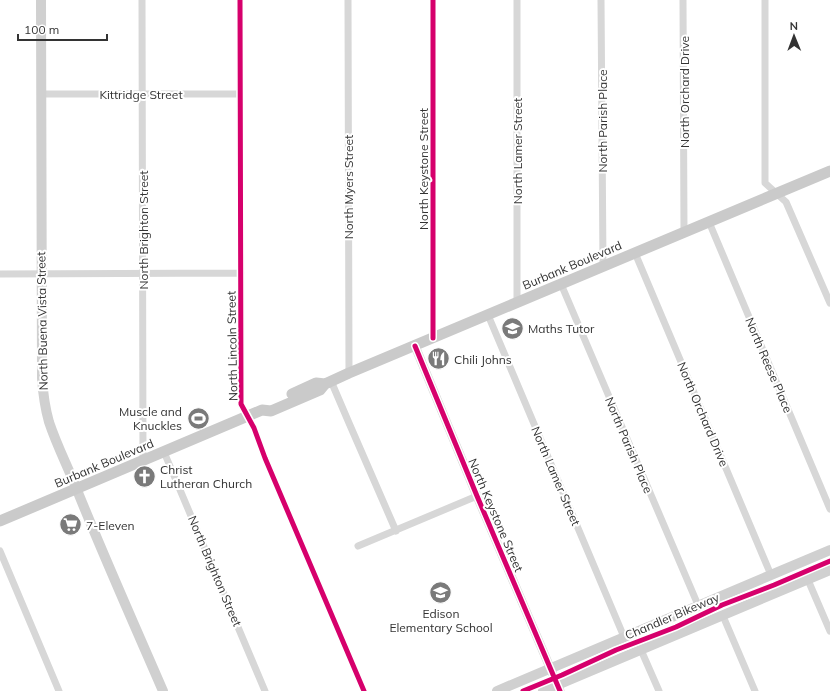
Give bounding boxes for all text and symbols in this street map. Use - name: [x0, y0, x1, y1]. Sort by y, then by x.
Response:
- scale bar: [18, 16, 107, 42]
- north arrow: [774, 16, 814, 56]
- text: N: [790, 19, 798, 33]
- text: 100 m: [24, 22, 59, 37]
- street label: North Orchard Drive: [677, 36, 692, 148]
- street label: North Parish Place: [595, 69, 610, 173]
- street label: Kittridge Street: [99, 87, 183, 102]
- street label: North Lamer Street: [510, 98, 525, 204]
- street label: North Keystone Street: [416, 108, 431, 230]
- street label: North Myers Street: [341, 135, 356, 239]
- street label: North Brighton Street: [136, 171, 151, 289]
- street label: Burbank Boulevard: [520, 237, 624, 293]
- street label: North Buena Vista Street: [33, 252, 51, 390]
- street label: North Lincoln Street: [224, 291, 240, 401]
- school or university icon: Maths Tutor: [499, 315, 525, 341]
- street label: North Reese Place: [742, 315, 796, 415]
- place label: Maths Tutor: [528, 321, 595, 336]
- restaurant icon: Chili Johns: [425, 346, 451, 372]
- place label: Chili Johns: [454, 352, 512, 367]
- street label: North Orchard Drive: [674, 359, 732, 469]
- street label: North Parish Place: [602, 395, 656, 495]
- place label: Muscle and Knuckles: [119, 404, 182, 433]
- sports icon: Muscle and Knuckles: [185, 405, 211, 431]
- street label: North Lamer Street: [528, 424, 584, 528]
- street label: Burbank Boulevard: [52, 435, 156, 491]
- street label: North Keystone Street: [465, 456, 527, 574]
- place label: Christ Lutheran Church: [160, 462, 252, 491]
- church icon: Christ Lutheran Church: [132, 463, 158, 489]
- supermarket icon: 7-Eleven: [58, 512, 84, 538]
- street label: North Brighton Street: [185, 513, 245, 629]
- place label: 7-Eleven: [86, 518, 135, 533]
- school or university icon: Edison Elementary School: [428, 579, 454, 605]
- street label: Chandler Bikeway: [623, 589, 722, 643]
- place label: Edison Elementary School: [389, 606, 493, 635]

